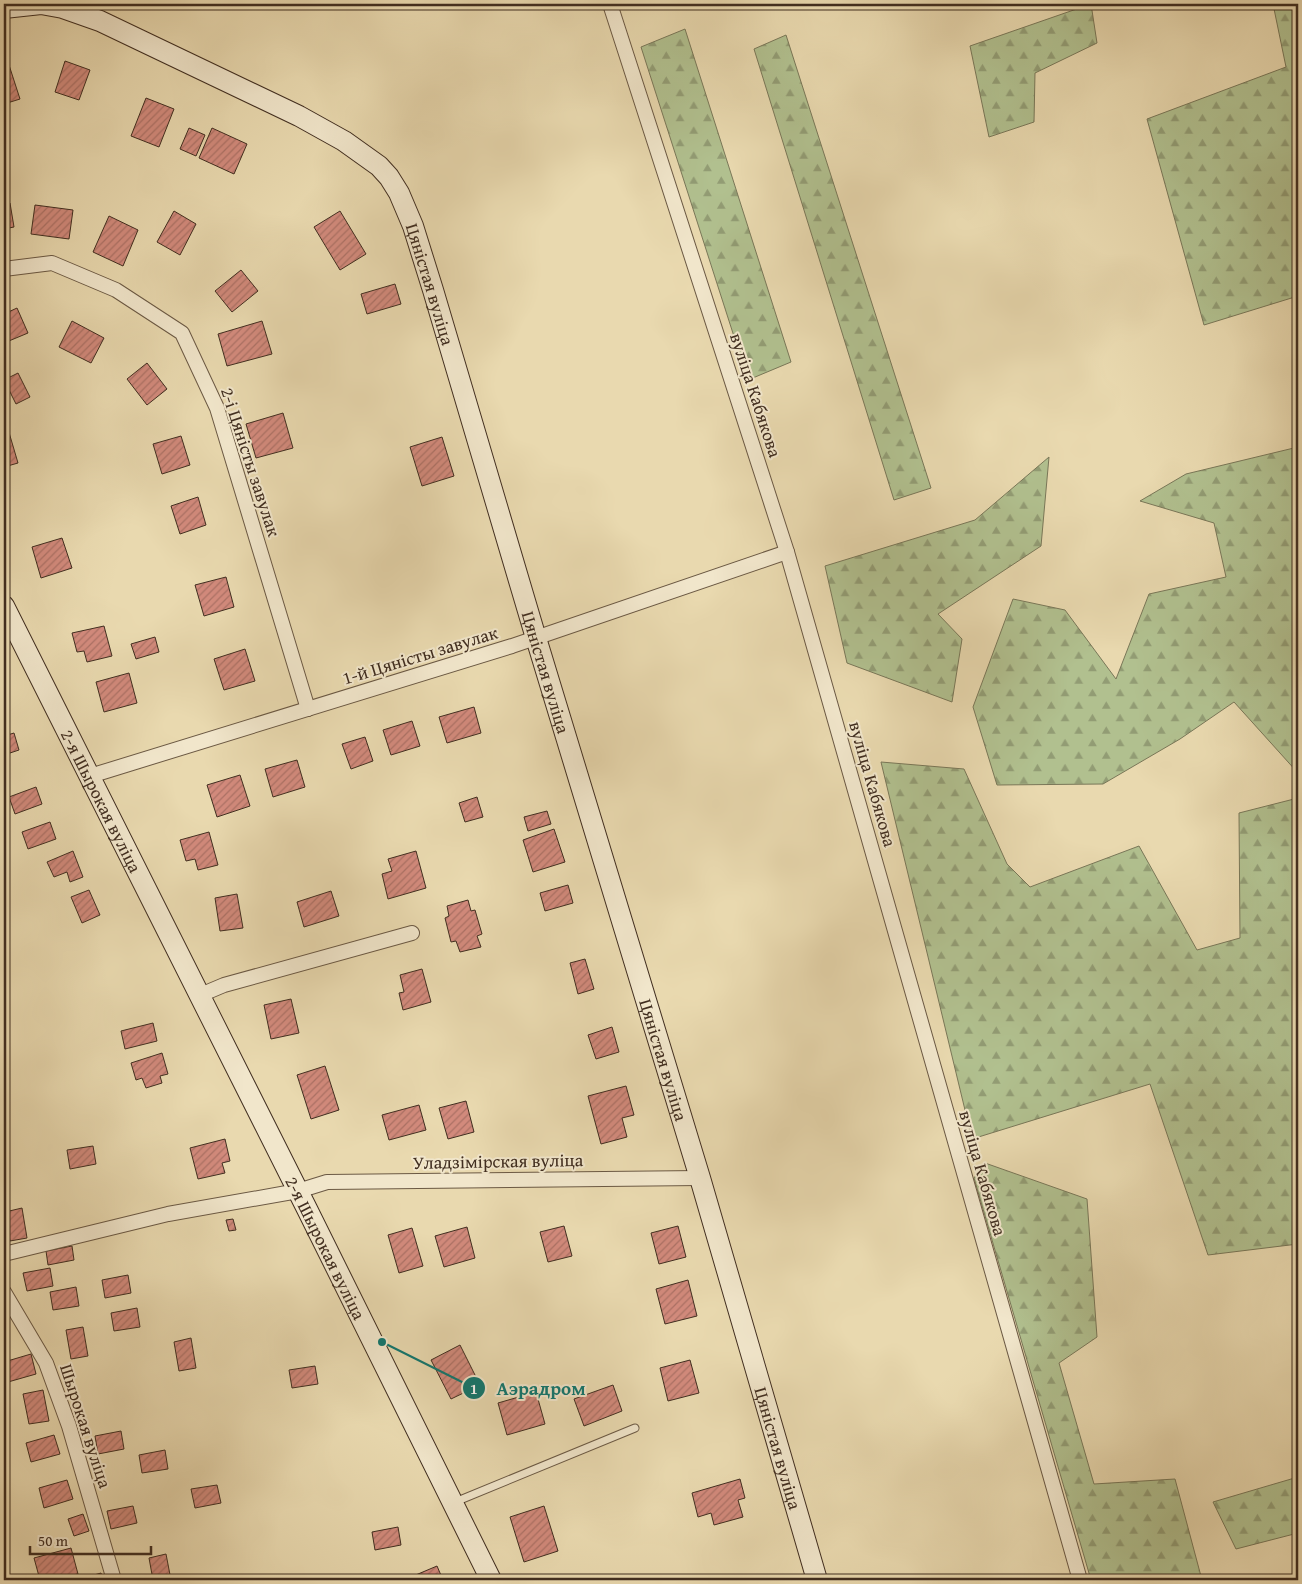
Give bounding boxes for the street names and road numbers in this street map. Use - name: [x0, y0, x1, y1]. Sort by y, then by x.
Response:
- street label: Цяністая вуліца: [399, 220, 462, 349]
- street label: вуліца Кабякова: [723, 329, 789, 461]
- street label: 2-і Цяністы завулак: [214, 384, 288, 541]
- street label: Цяністая вуліца: [515, 608, 578, 737]
- street label: 1-й Цяністы завулак: [339, 618, 502, 691]
- street label: вуліца Кабякова: [842, 718, 904, 850]
- street label: 2-я Шырокая вуліца: [54, 724, 149, 878]
- street label: Цяністая вуліца: [633, 995, 695, 1124]
- street label: вуліца Кабякова: [952, 1107, 1014, 1239]
- street label: Уладзімірская вуліца: [413, 1146, 584, 1176]
- street label: 2-я Шырокая вуліца: [279, 1171, 373, 1325]
- street label: Шырокая вуліца: [53, 1360, 119, 1492]
- street label: Цяністая вуліца: [748, 1384, 809, 1513]

